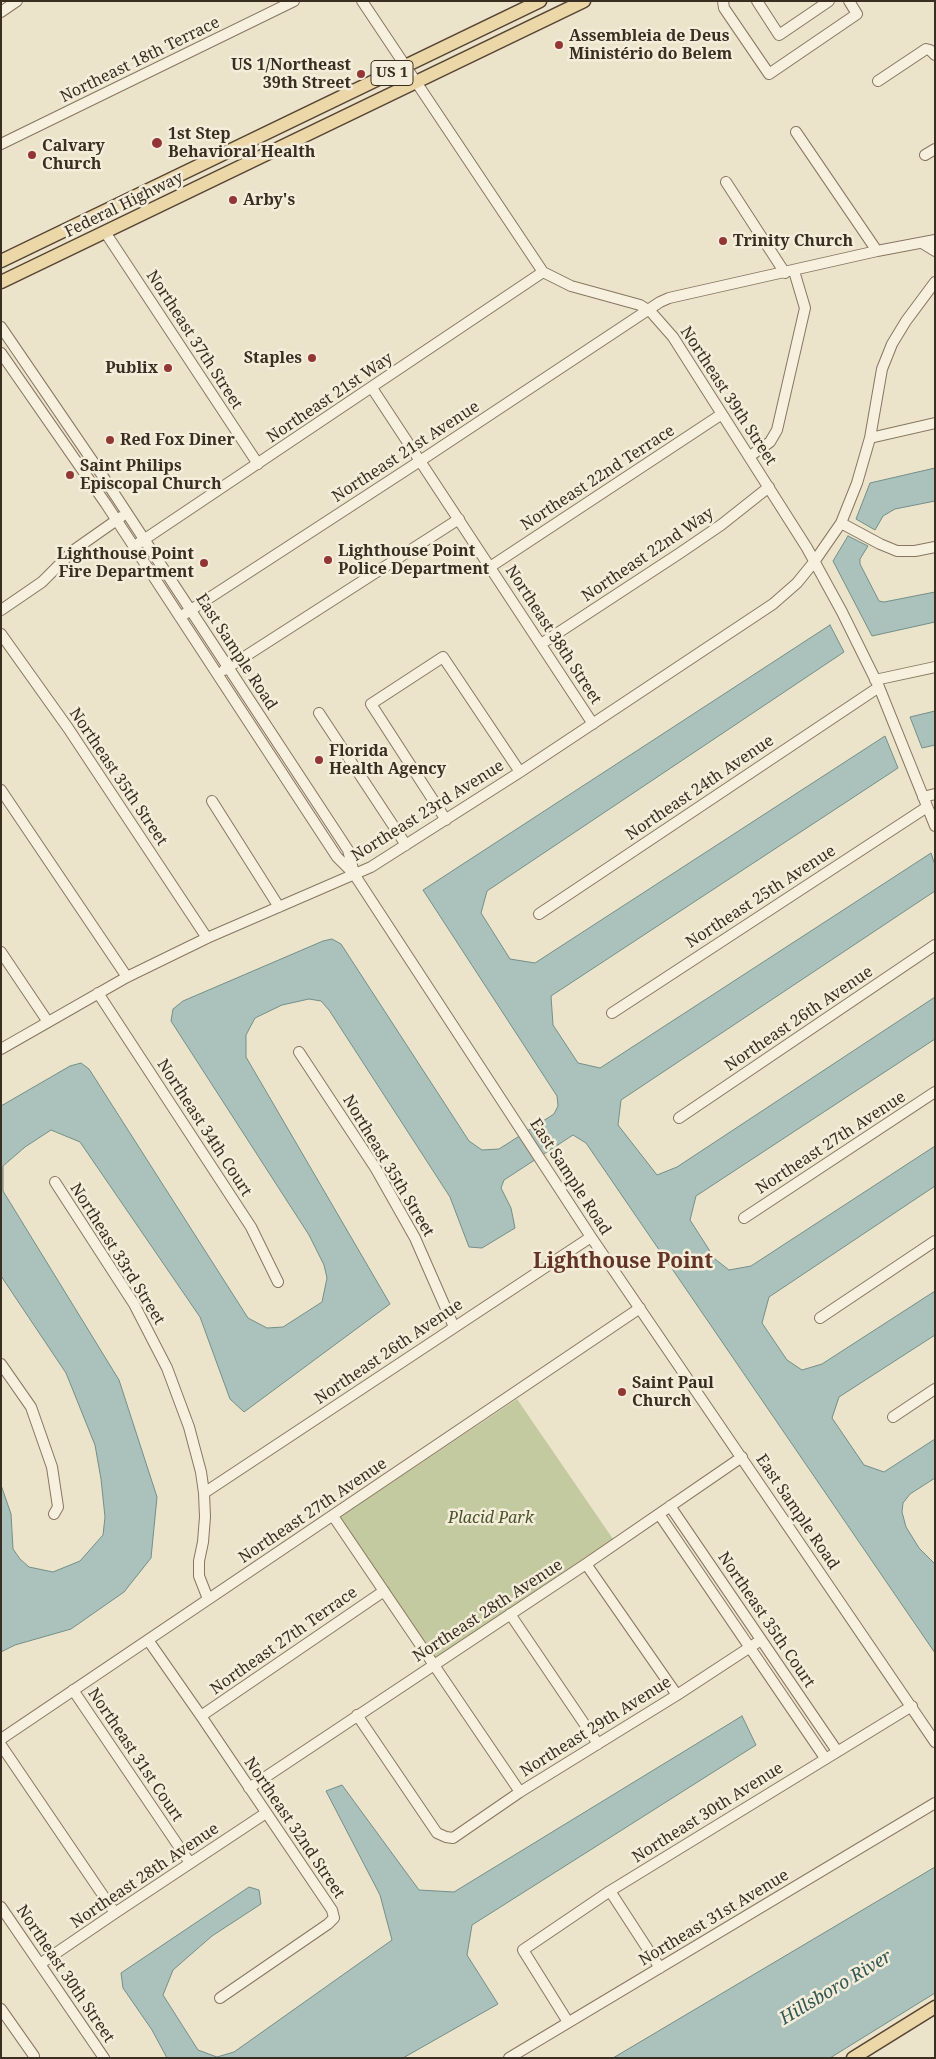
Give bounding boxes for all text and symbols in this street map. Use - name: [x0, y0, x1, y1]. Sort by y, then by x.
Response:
- street label: Northeast 18th Terrace: [57, 13, 223, 107]
- place label: Assembleia de Deus Ministério do Belem: [569, 26, 732, 64]
- marker: Assembleia de Deus Ministério do Belem: [553, 39, 565, 51]
- place label: US 1/Northeast 39th Street: [231, 55, 351, 93]
- road number: US 1: [371, 60, 413, 86]
- marker: US 1/Northeast 39th Street: [355, 68, 367, 80]
- place label: 1st Step Behavioral Health: [168, 124, 315, 162]
- place label: Calvary Church: [42, 136, 105, 174]
- marker: 1st Step Behavioral Health: [150, 136, 164, 150]
- marker: Calvary Church: [26, 149, 38, 161]
- street label: Federal Highway: [62, 168, 186, 242]
- place label: Arby's: [243, 190, 295, 210]
- marker: Arby's: [227, 194, 239, 206]
- place label: Trinity Church: [733, 231, 853, 251]
- marker: Trinity Church: [717, 235, 729, 247]
- street label: Northeast 37th Street: [142, 267, 246, 413]
- street label: Northeast 39th Street: [676, 323, 780, 469]
- place label: Staples: [244, 348, 302, 368]
- street label: Northeast 21st Way: [263, 349, 397, 447]
- marker: Staples: [306, 352, 318, 364]
- place label: Publix: [105, 358, 158, 378]
- marker: Publix: [162, 362, 174, 374]
- street label: Northeast 21st Avenue: [329, 397, 483, 507]
- street label: Northeast 22nd Terrace: [518, 421, 678, 535]
- place label: Red Fox Diner: [120, 430, 235, 450]
- marker: Red Fox Diner: [104, 434, 116, 446]
- place label: Saint Philips Episcopal Church: [80, 456, 222, 494]
- marker: Saint Philips Episcopal Church: [64, 469, 76, 481]
- street label: Northeast 22nd Way: [578, 504, 718, 606]
- place label: Lighthouse Point Police Department: [338, 541, 489, 579]
- place label: Lighthouse Point Fire Department: [57, 544, 194, 582]
- marker: Lighthouse Point Police Department: [322, 554, 334, 566]
- marker: Lighthouse Point Fire Department: [198, 557, 210, 569]
- street label: Northeast 38th Street: [501, 562, 605, 708]
- street label: East Sample Road: [191, 590, 281, 714]
- street label: Northeast 35th Street: [65, 705, 171, 849]
- street label: Northeast 24th Avenue: [622, 731, 778, 845]
- place label: Florida Health Agency: [329, 741, 446, 779]
- marker: Florida Health Agency: [313, 754, 325, 766]
- street label: Northeast 23rd Avenue: [348, 756, 508, 866]
- street label: Northeast 25th Avenue: [683, 841, 839, 953]
- street label: Northeast 26th Avenue: [721, 962, 877, 1076]
- street label: Northeast 34th Court: [152, 1056, 256, 1200]
- street label: Northeast 27th Avenue: [753, 1087, 909, 1199]
- street label: Northeast 35th Street: [338, 1092, 438, 1240]
- street label: East Sample Road: [525, 1115, 615, 1239]
- street label: Northeast 33rd Street: [66, 1180, 168, 1328]
- district label: Lighthouse Point: [533, 1249, 713, 1275]
- street label: Northeast 26th Avenue: [311, 1295, 467, 1409]
- place label: Saint Paul Church: [632, 1373, 714, 1411]
- marker: Saint Paul Church: [616, 1386, 628, 1398]
- street label: East Sample Road: [751, 1451, 843, 1573]
- street label: Northeast 27th Avenue: [235, 1454, 391, 1568]
- park label: Placid Park: [448, 1508, 534, 1528]
- street label: Northeast 35th Court: [713, 1548, 819, 1692]
- street label: Northeast 28th Avenue: [410, 1555, 566, 1667]
- street label: Northeast 27th Terrace: [207, 1583, 361, 1699]
- street label: Northeast 29th Avenue: [517, 1673, 675, 1781]
- street label: Northeast 31st Court: [83, 1685, 187, 1825]
- street label: Northeast 32nd Street: [240, 1754, 348, 1902]
- street label: Northeast 30th Avenue: [629, 1759, 787, 1867]
- street label: Northeast 28th Avenue: [67, 1819, 223, 1933]
- street label: Northeast 31st Avenue: [636, 1866, 792, 1970]
- street label: Northeast 30th Street: [12, 1902, 118, 2046]
- water label: Hillsboro River: [776, 1946, 896, 2030]

